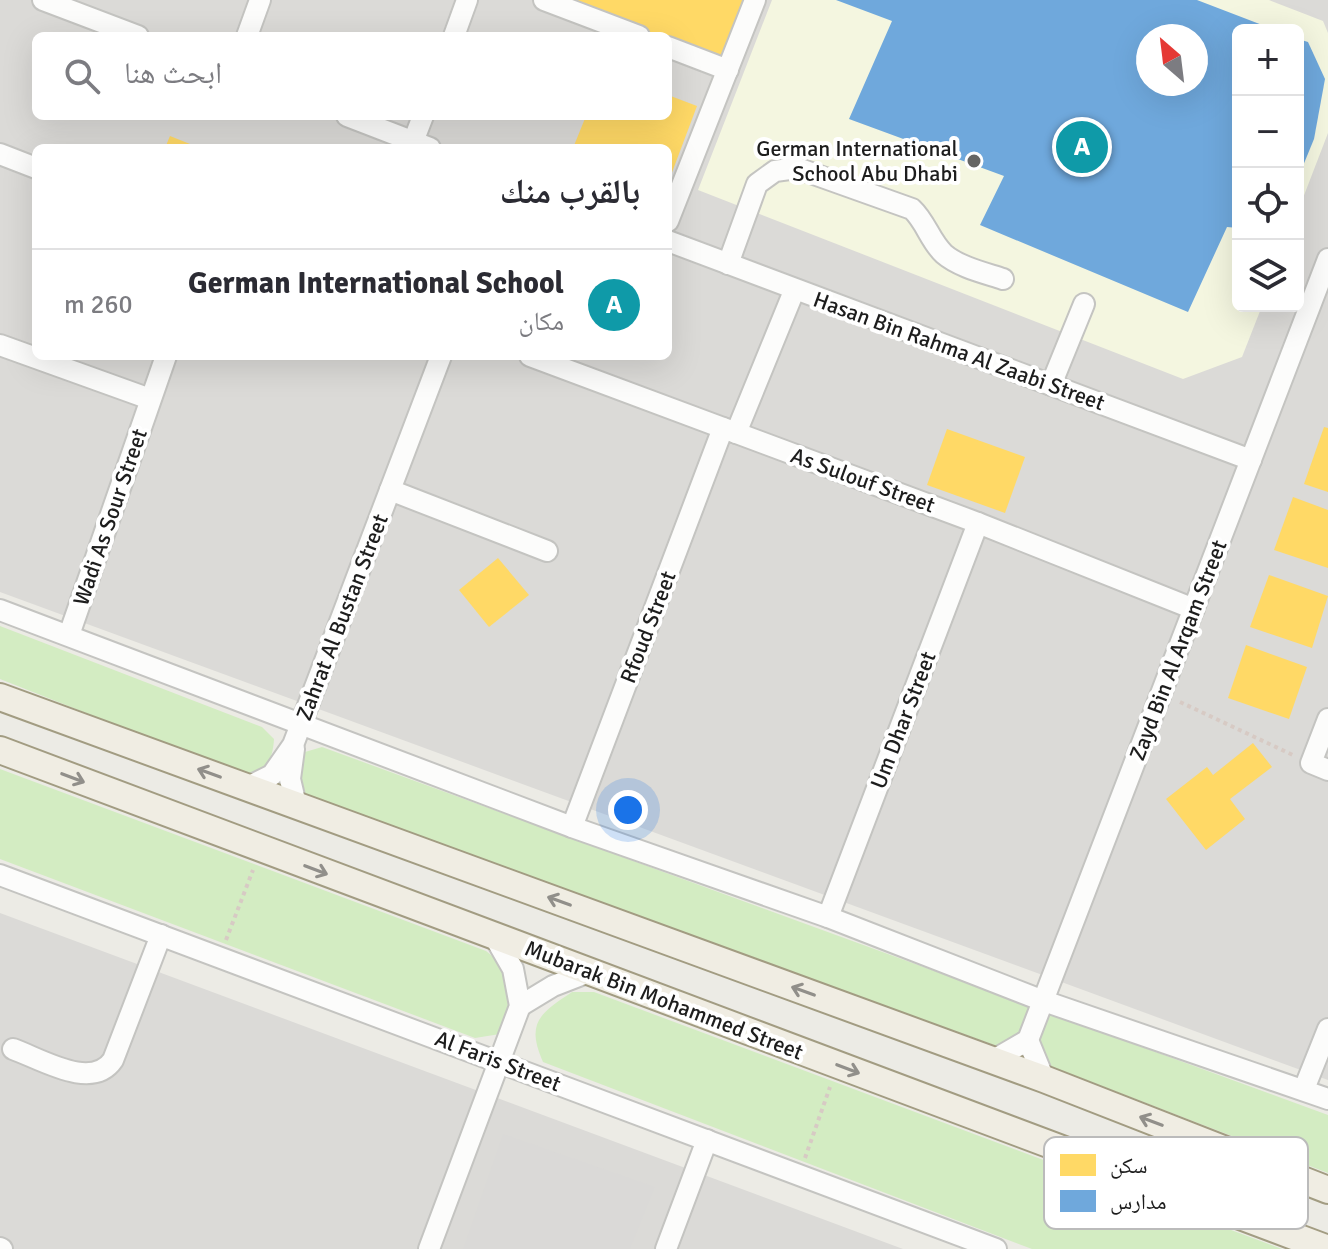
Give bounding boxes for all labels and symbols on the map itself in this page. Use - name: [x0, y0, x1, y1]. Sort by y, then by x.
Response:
- north arrow: [1136, 24, 1208, 96]
- pin: A: [1056, 117, 1108, 177]
- place label: German International School Abu Dhabi: [756, 135, 958, 187]
- marker: German International School Abu Dhabi: [965, 152, 983, 170]
- street label: Hasan Bin Rahma Al Zaabi Street: [810, 286, 1109, 416]
- street label: Wadi As Sour Street: [67, 425, 153, 609]
- street label: As Sulouf Street: [787, 441, 939, 519]
- street label: Zahrat Al Bustan Street: [290, 510, 394, 724]
- street label: Zayd Bin Al Arqam Street: [1123, 536, 1233, 764]
- street label: Rfoud Street: [614, 567, 682, 687]
- street label: Um Dhar Street: [864, 647, 942, 792]
- one-way arrow: [197, 765, 222, 779]
- one-way arrow: [60, 772, 85, 786]
- your location: [608, 790, 648, 830]
- one-way arrow: [303, 864, 328, 878]
- one-way arrow: [546, 893, 571, 908]
- street label: Mubarak Bin Mohammed Street: [521, 934, 807, 1066]
- one-way arrow: [791, 983, 815, 997]
- street label: Al Faris Street: [431, 1025, 565, 1097]
- one-way arrow: [835, 1063, 860, 1077]
- one-way arrow: [1139, 1113, 1164, 1127]
- legend: [1044, 1137, 1308, 1229]
- text: سكن: [1110, 1152, 1147, 1179]
- text: مدارس: [1110, 1188, 1166, 1215]

